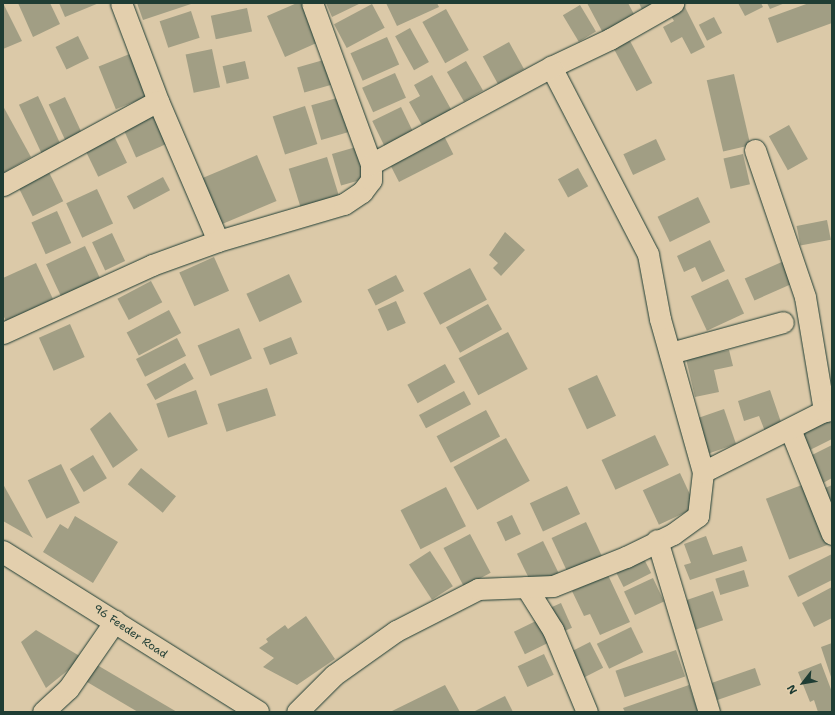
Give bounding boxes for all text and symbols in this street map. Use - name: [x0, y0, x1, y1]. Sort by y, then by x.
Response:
- street label: 96 Feeder Road: [91, 602, 169, 662]
- north arrow: [783, 663, 823, 703]
- text: N: [784, 682, 801, 697]

